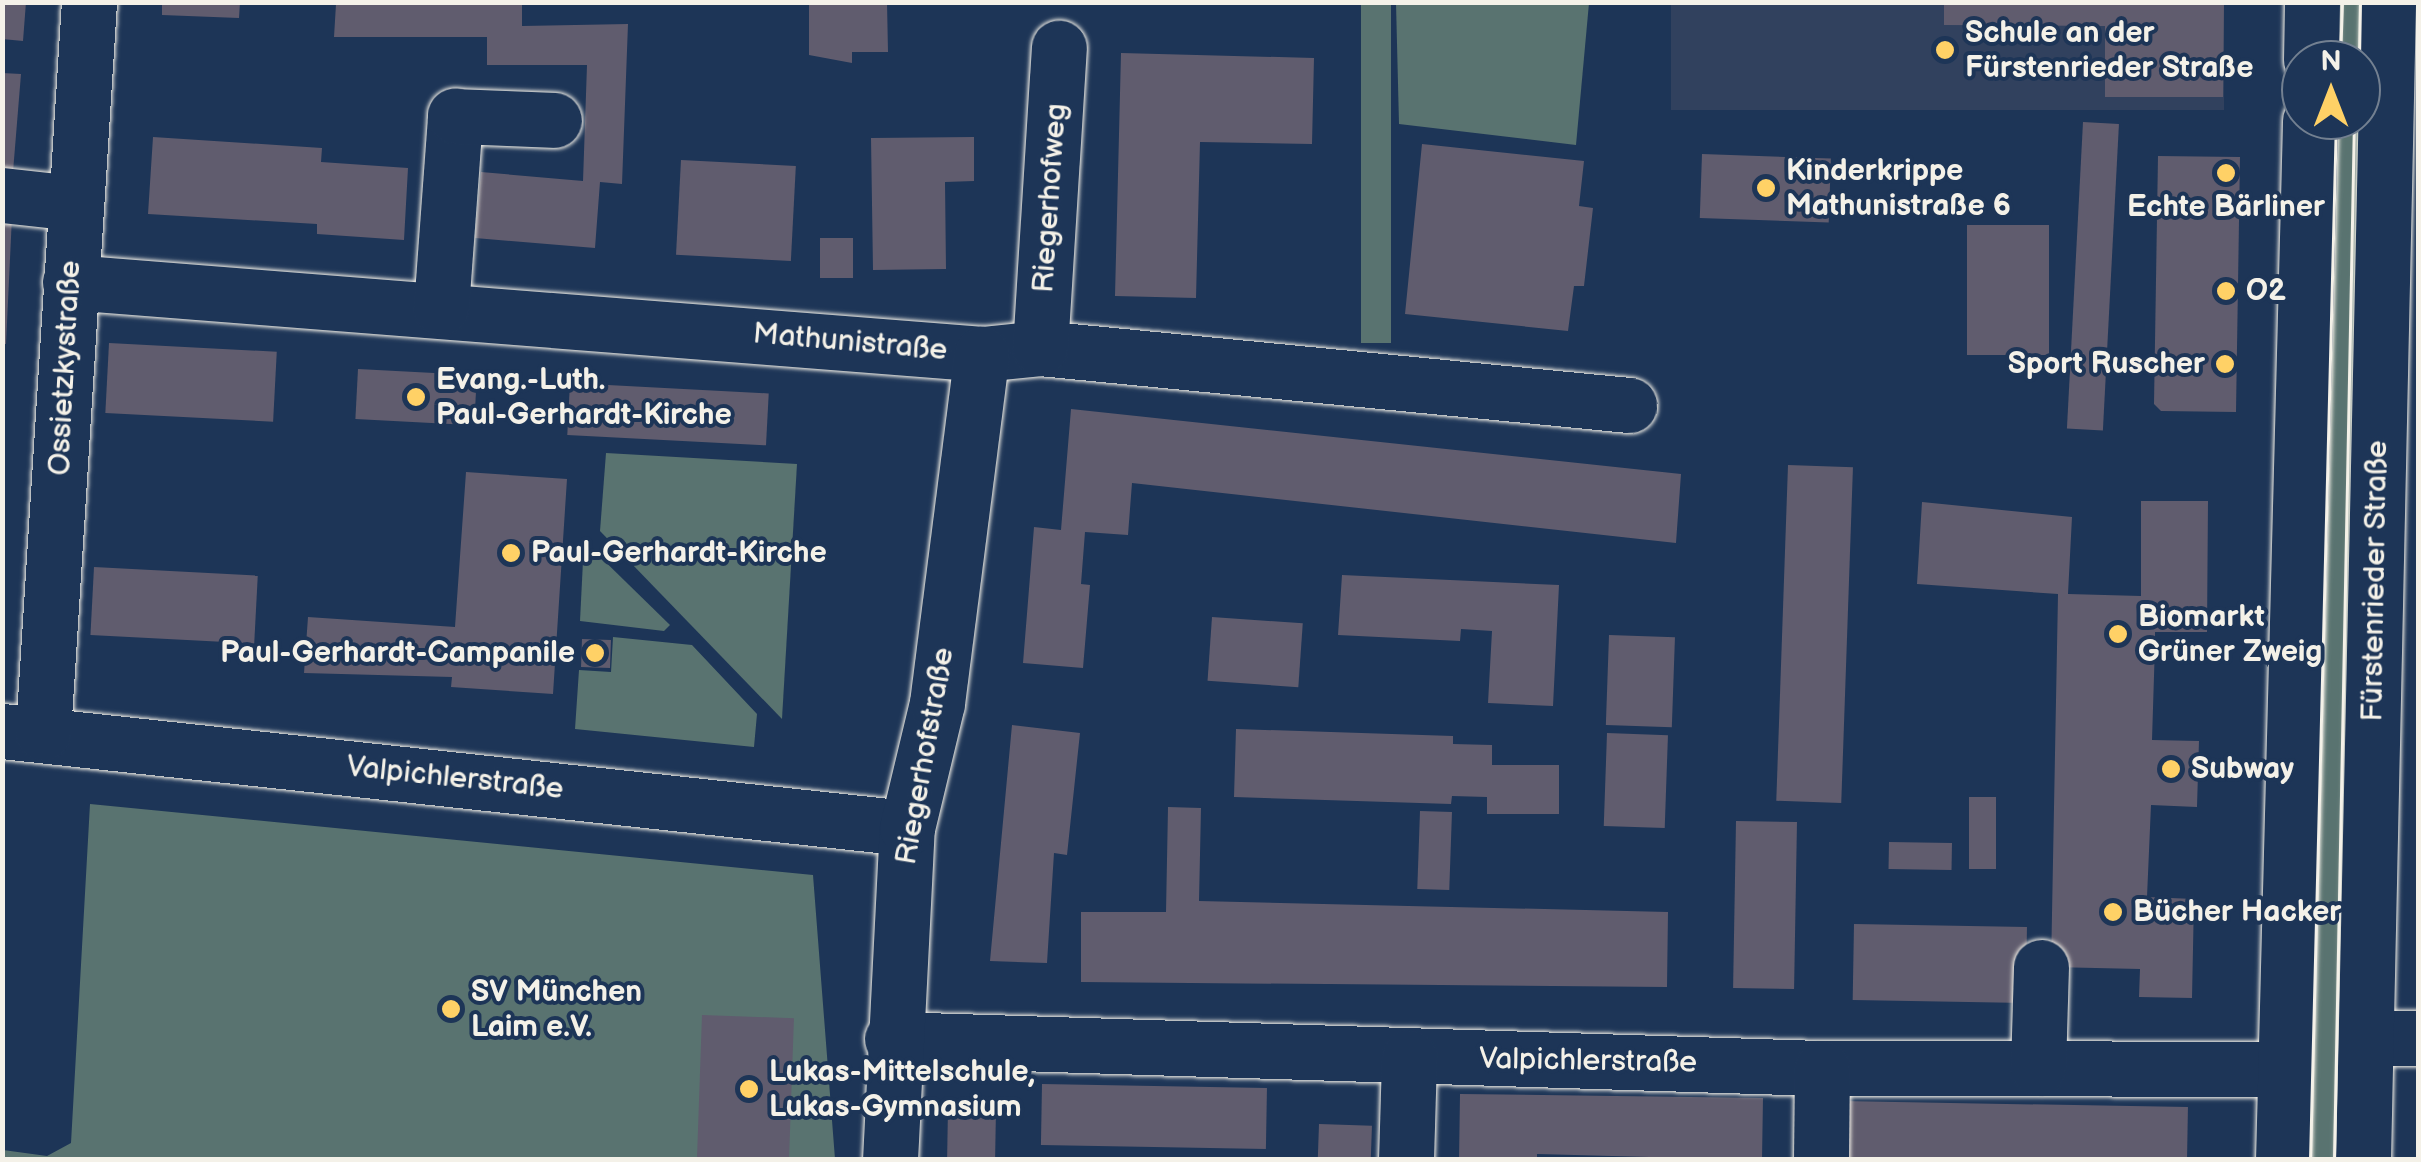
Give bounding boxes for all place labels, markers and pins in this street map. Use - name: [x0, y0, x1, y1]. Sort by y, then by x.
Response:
- place label: Schule an der Fürstenrieder Straße: [1965, 15, 2254, 86]
- marker: Schule an der Fürstenrieder Straße: [1934, 39, 1956, 61]
- place label: Kinderkrippe Mathunistraße 6: [1786, 153, 2011, 224]
- marker: Echte Bärliner: [2215, 162, 2237, 184]
- marker: Kinderkrippe Mathunistraße 6: [1755, 177, 1777, 199]
- place label: Echte Bärliner: [2127, 189, 2325, 225]
- place label: O2: [2246, 273, 2286, 309]
- marker: O2: [2215, 280, 2237, 302]
- place label: Sport Ruscher: [2008, 346, 2205, 382]
- marker: Sport Ruscher: [2214, 353, 2236, 375]
- place label: Evang.-Luth. Paul-Gerhardt-Kirche: [436, 362, 732, 432]
- marker: Evang.-Luth. Paul-Gerhardt-Kirche: [405, 386, 427, 408]
- place label: Paul-Gerhardt-Kirche: [531, 535, 827, 571]
- marker: Paul-Gerhardt-Kirche: [500, 542, 522, 564]
- place label: Biomarkt Grüner Zweig: [2138, 599, 2322, 670]
- marker: Biomarkt Grüner Zweig: [2107, 623, 2129, 645]
- place label: Paul-Gerhardt-Campanile: [220, 635, 575, 671]
- marker: Paul-Gerhardt-Campanile: [584, 642, 606, 664]
- place label: Subway: [2191, 751, 2294, 787]
- marker: Subway: [2160, 758, 2182, 780]
- place label: Bücher Hacker: [2133, 894, 2341, 930]
- marker: Bücher Hacker: [2102, 901, 2124, 923]
- place label: SV München Laim e.V.: [471, 974, 642, 1044]
- marker: SV München Laim e.V.: [440, 998, 462, 1020]
- place label: Lukas-Mittelschule, Lukas-Gymnasium: [769, 1054, 1035, 1124]
- marker: Lukas-Mittelschule, Lukas-Gymnasium: [738, 1078, 760, 1100]

